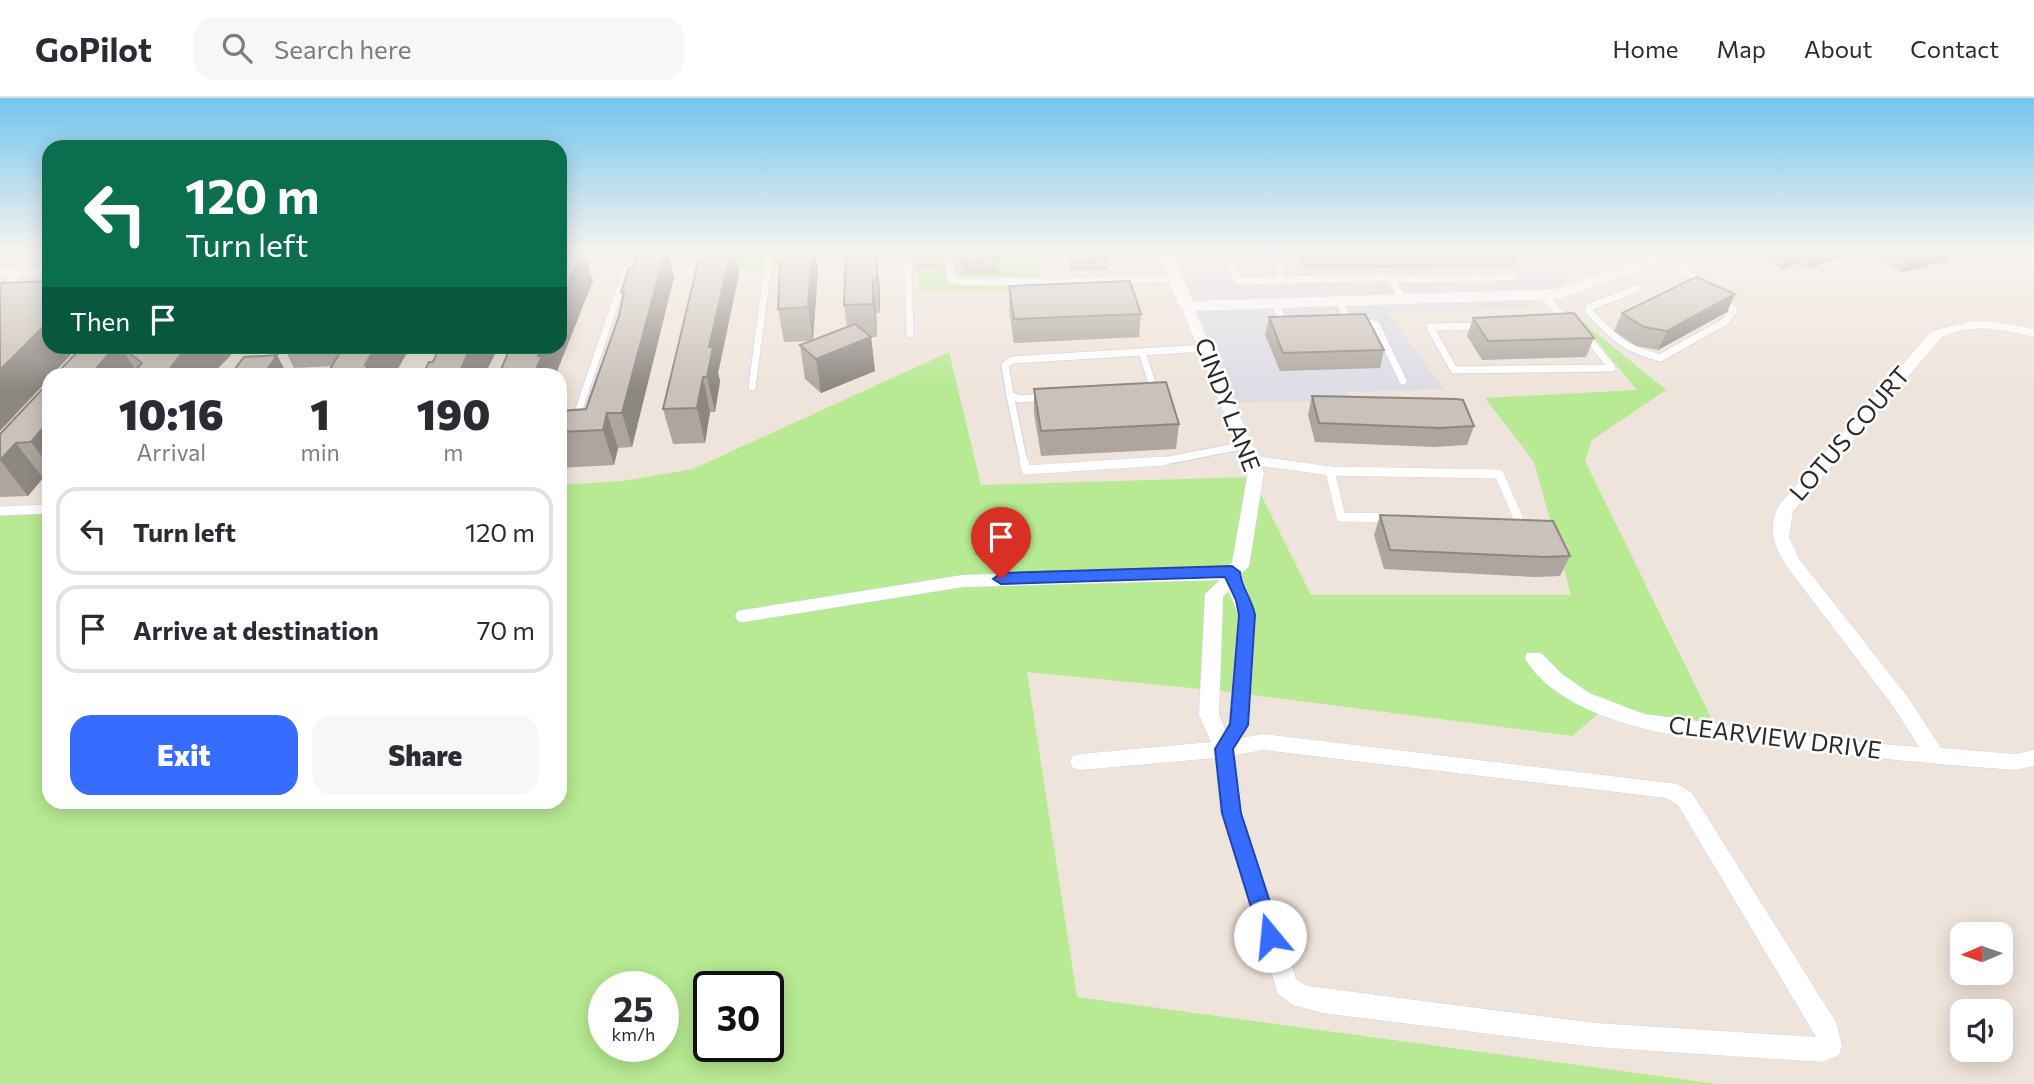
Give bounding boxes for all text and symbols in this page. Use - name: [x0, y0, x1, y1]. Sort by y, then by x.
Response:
- search box: [194, 17, 684, 80]
- text: GoPilot: [35, 28, 152, 69]
- icon: search: [218, 29, 256, 67]
- text: Search here: [274, 33, 411, 64]
- text: Home: [1613, 34, 1679, 63]
- text: Map: [1717, 34, 1766, 63]
- text: About: [1804, 34, 1872, 63]
- text: Contact: [1910, 34, 1999, 63]
- text: 120 m: [185, 164, 319, 224]
- icon: left: [70, 168, 161, 259]
- text: Turn left: [185, 224, 309, 264]
- icon: arrive: [144, 301, 182, 339]
- text: Then: [70, 305, 130, 336]
- street label: CINDY LANE: [1190, 333, 1267, 475]
- street label: LOTUS COURT: [1783, 360, 1915, 506]
- text: 10:16: [119, 387, 224, 439]
- text: 1: [310, 387, 330, 439]
- text: 190: [416, 387, 490, 439]
- text: Arrival: [136, 438, 206, 466]
- text: min: [301, 438, 340, 466]
- text: m: [443, 438, 463, 466]
- pin: [971, 507, 1031, 579]
- icon: left: [74, 512, 112, 550]
- text: Turn left: [133, 516, 236, 547]
- text: 120 m: [465, 516, 535, 547]
- icon: arrive: [982, 518, 1020, 556]
- icon: arrive: [74, 610, 112, 648]
- text: Arrive at destination: [133, 614, 379, 645]
- text: 70 m: [477, 614, 535, 645]
- street label: CLEARVIEW DRIVE: [1667, 709, 1883, 764]
- button: Exit: [70, 715, 298, 795]
- button: Share: [312, 715, 539, 795]
- position arrow: [1233, 899, 1307, 973]
- north arrow: [1950, 922, 2012, 985]
- map controls: [1950, 922, 2013, 1062]
- speed limit sign: 30: [693, 971, 784, 1062]
- text: 25: [613, 986, 654, 1029]
- button: sound: [1950, 999, 2013, 1062]
- text: km/h: [612, 1023, 655, 1045]

